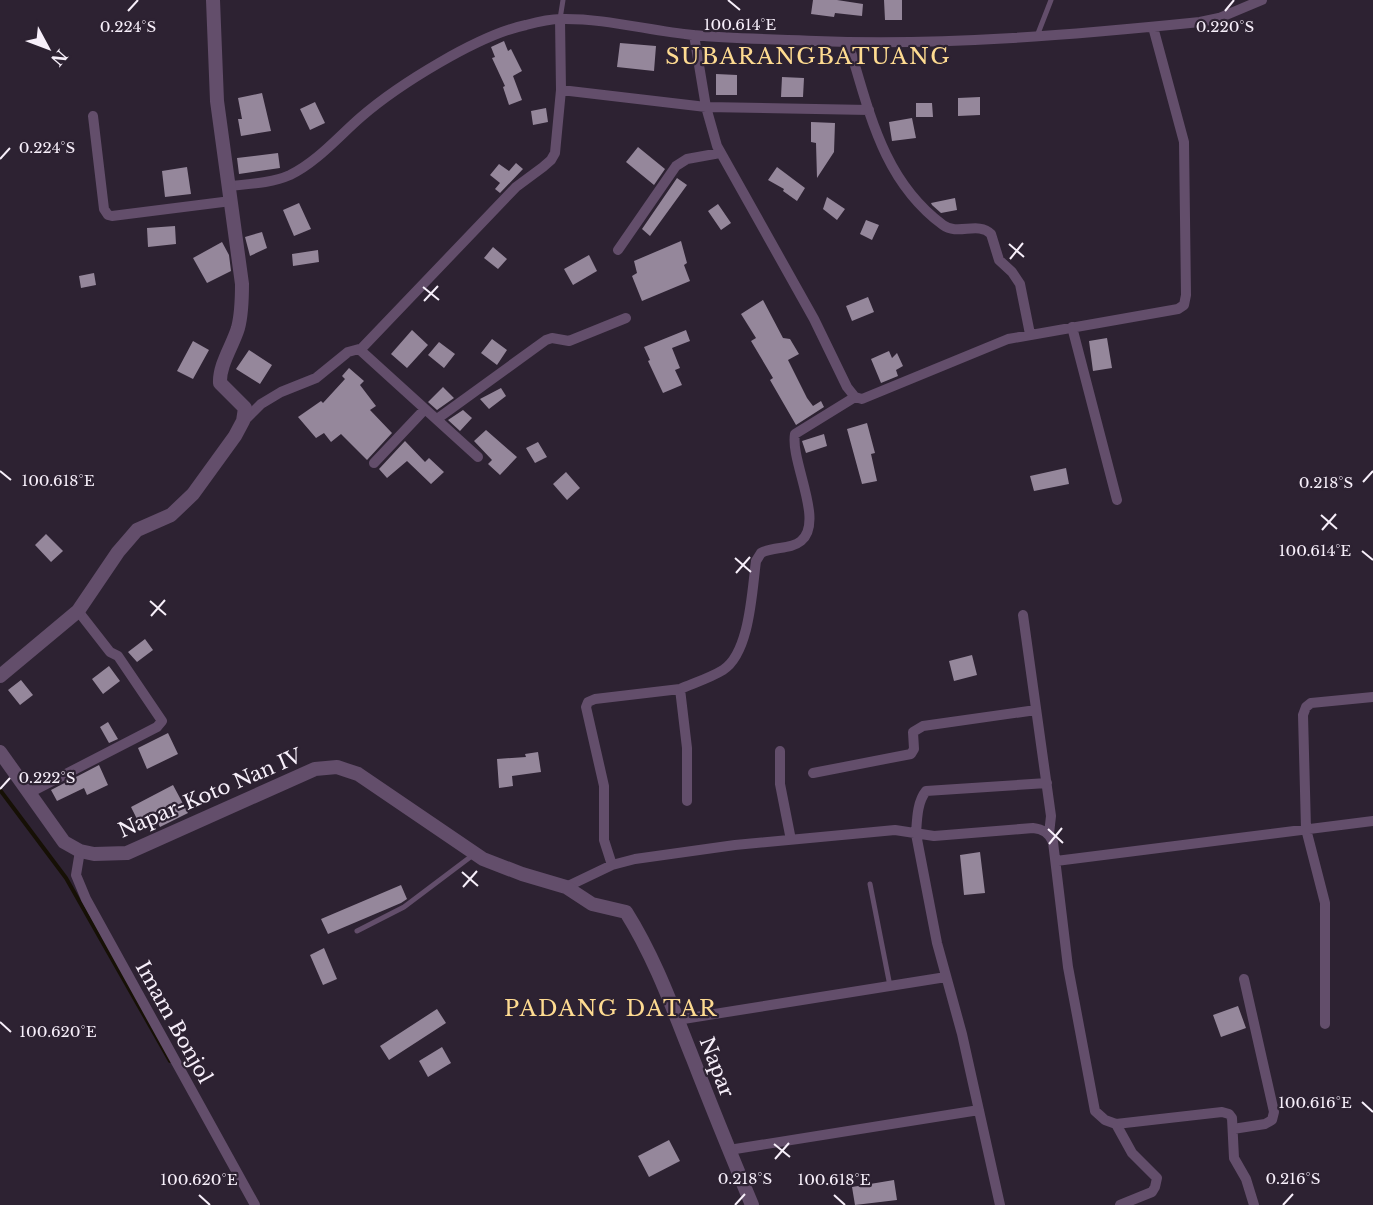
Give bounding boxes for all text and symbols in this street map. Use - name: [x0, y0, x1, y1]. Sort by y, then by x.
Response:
- text: 100.614°E: [704, 15, 776, 34]
- text: 0.224°S: [100, 17, 156, 36]
- text: 0.220°S: [1196, 17, 1254, 36]
- north arrow: [18, 18, 78, 78]
- district label: SUBARANGBATUANG: [665, 43, 951, 70]
- text: N: [47, 46, 72, 70]
- text: 0.224°S: [19, 138, 75, 157]
- text: 100.618°E: [21, 471, 95, 490]
- text: 0.218°S: [1299, 473, 1353, 492]
- text: 100.614°E: [1279, 541, 1351, 560]
- street label: Napar-Koto Nan IV: [115, 743, 306, 843]
- text: 0.222°S: [19, 768, 75, 787]
- street label: Imam Bonjol: [131, 957, 217, 1087]
- district label: PADANG DATAR: [504, 995, 718, 1022]
- text: 100.620°E: [19, 1022, 97, 1041]
- street label: Napar: [695, 1033, 740, 1101]
- text: 100.616°E: [1278, 1093, 1352, 1112]
- text: 0.218°S: [718, 1169, 772, 1188]
- text: 0.216°S: [1266, 1169, 1320, 1188]
- text: 100.620°E: [160, 1170, 238, 1189]
- text: 100.618°E: [797, 1170, 871, 1189]

